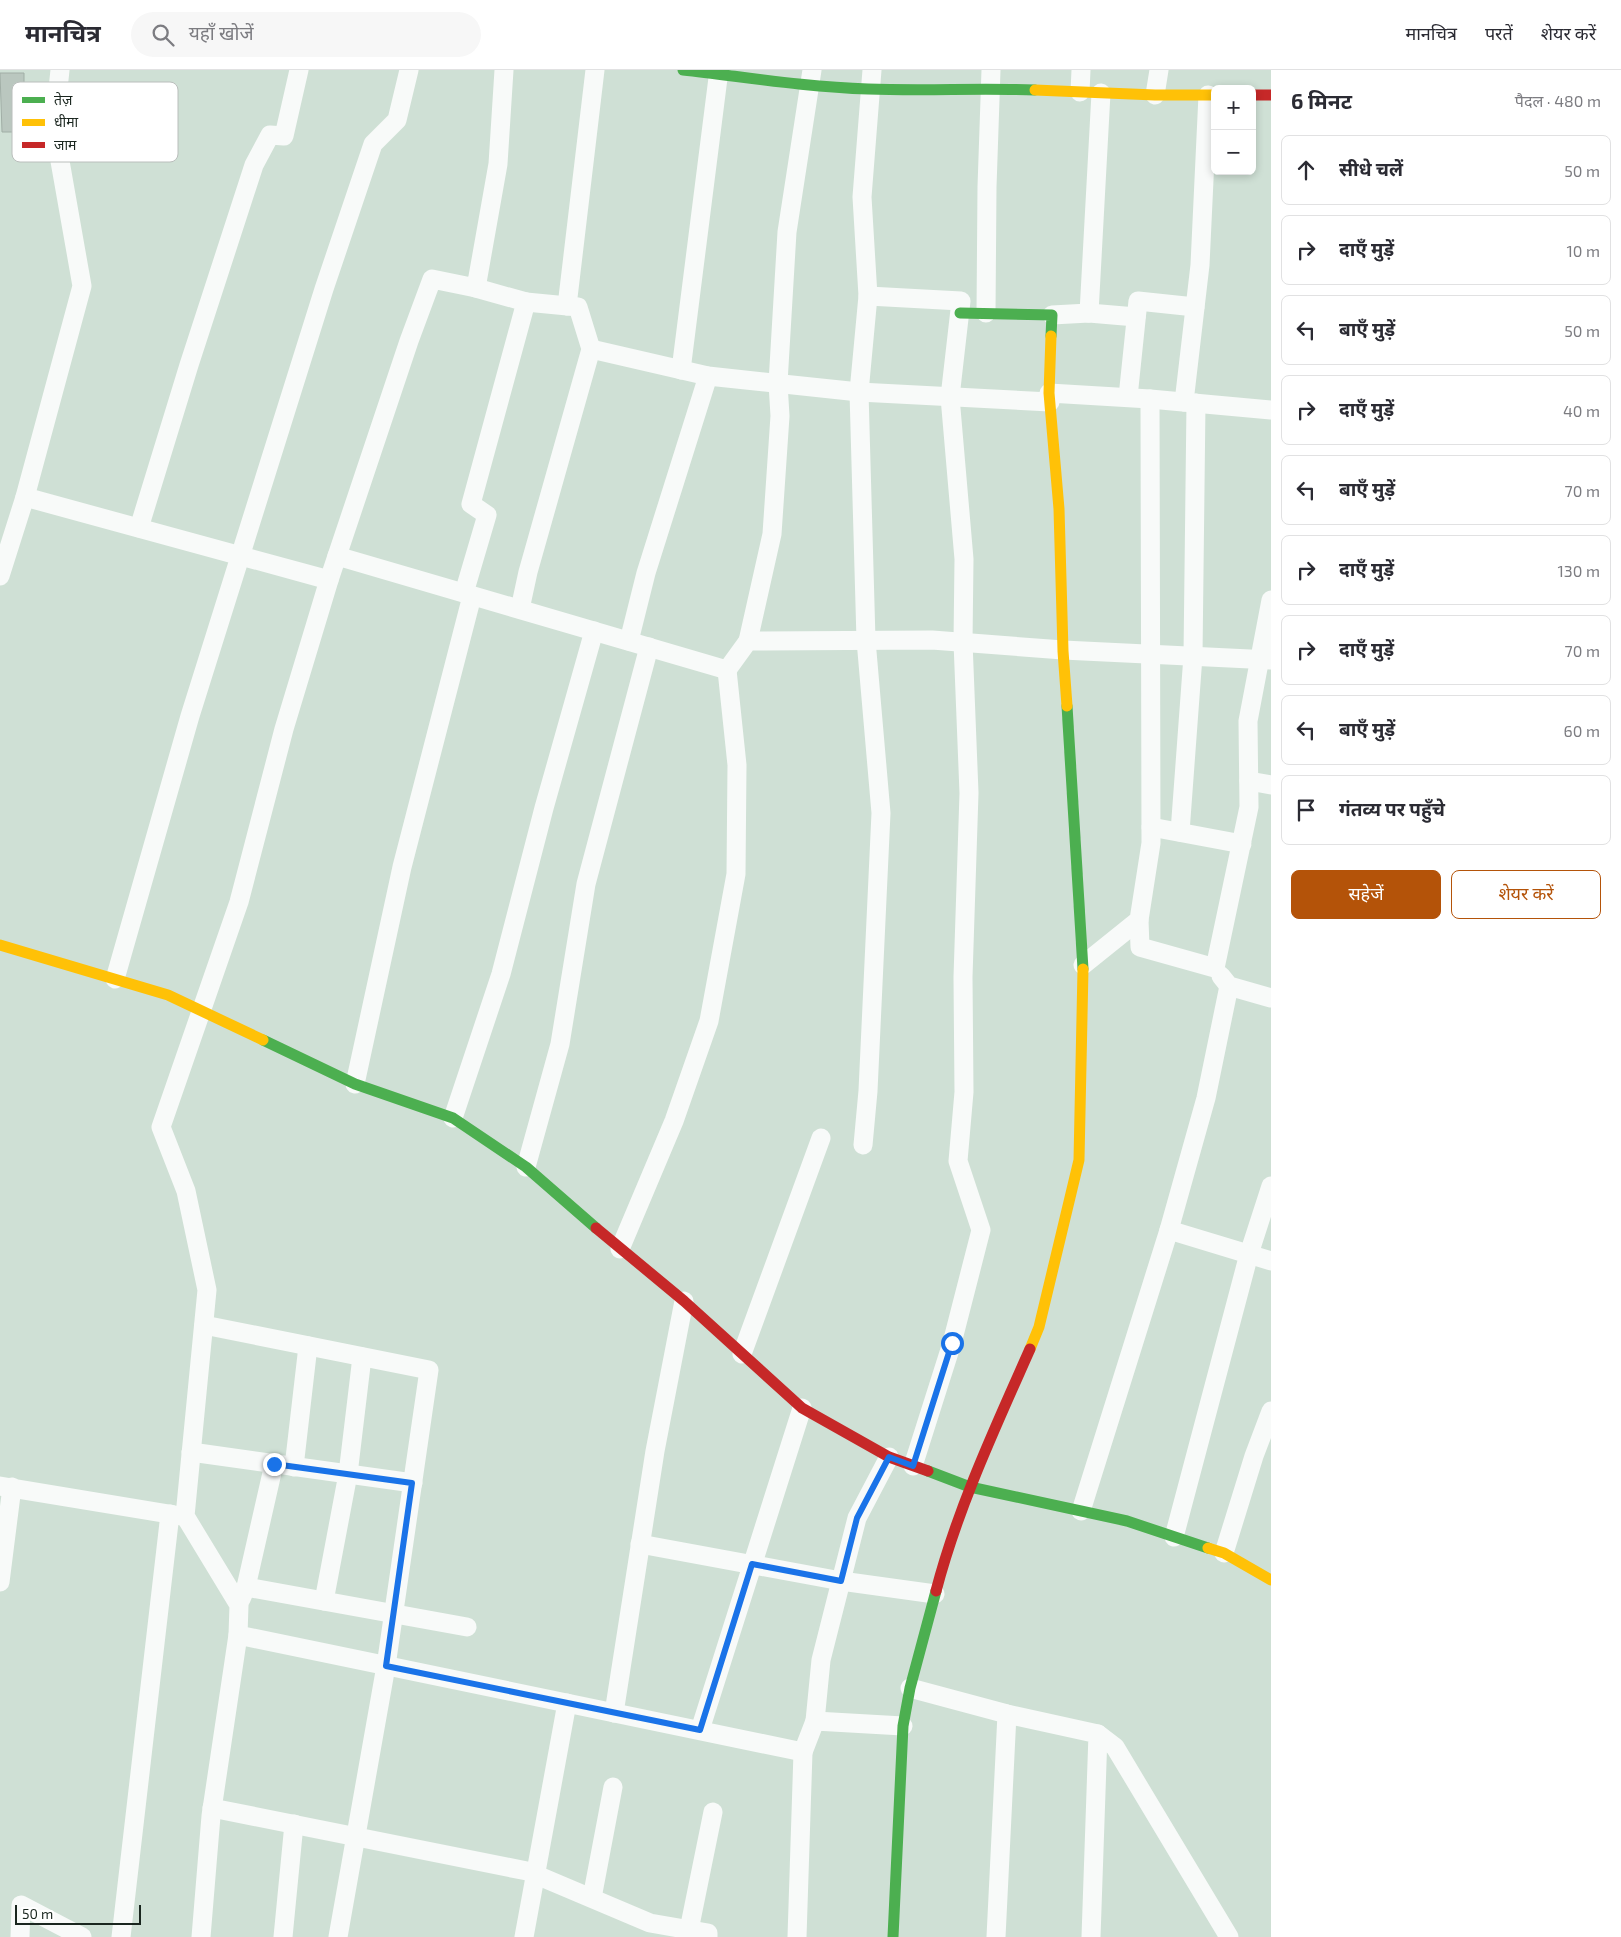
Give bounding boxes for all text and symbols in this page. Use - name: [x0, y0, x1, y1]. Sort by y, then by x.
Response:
- search box: [131, 12, 481, 57]
- text: मानचित्र: [25, 18, 101, 47]
- icon: search: [149, 21, 177, 49]
- text: यहाँ खोजें: [189, 21, 254, 44]
- text: मानचित्र: [1405, 22, 1457, 44]
- text: परतें: [1485, 22, 1513, 44]
- text: शेयर करें: [1541, 22, 1596, 44]
- legend: [12, 82, 178, 162]
- map controls: [1211, 85, 1256, 175]
- button: +: [1211, 85, 1256, 130]
- text: 6 मिनट: [1291, 88, 1352, 113]
- text: तेज़: [54, 91, 73, 108]
- text: पैदल · 480 m: [1515, 91, 1601, 110]
- text: धीमा: [54, 113, 79, 130]
- button: −: [1211, 130, 1256, 175]
- text: जाम: [54, 136, 77, 153]
- icon: ahead: [1292, 156, 1320, 184]
- text: सीधे चलें: [1339, 157, 1403, 180]
- text: 50 m: [1564, 161, 1600, 180]
- icon: right: [1292, 236, 1320, 264]
- text: दाएँ मुड़ें: [1339, 237, 1394, 260]
- text: 10 m: [1566, 241, 1600, 260]
- icon: left: [1292, 316, 1320, 344]
- text: बाएँ मुड़ें: [1339, 317, 1395, 340]
- text: 50 m: [1564, 321, 1600, 340]
- icon: right: [1292, 396, 1320, 424]
- text: दाएँ मुड़ें: [1339, 397, 1394, 420]
- text: 40 m: [1563, 401, 1600, 420]
- icon: left: [1292, 476, 1320, 504]
- text: बाएँ मुड़ें: [1339, 477, 1395, 500]
- text: 70 m: [1565, 481, 1600, 500]
- icon: right: [1292, 556, 1320, 584]
- text: दाएँ मुड़ें: [1339, 557, 1394, 580]
- text: 130 m: [1558, 561, 1600, 580]
- icon: right: [1292, 636, 1320, 664]
- text: दाएँ मुड़ें: [1339, 637, 1394, 660]
- text: 70 m: [1565, 641, 1600, 660]
- icon: left: [1292, 716, 1320, 744]
- text: बाएँ मुड़ें: [1339, 717, 1395, 740]
- text: 60 m: [1564, 721, 1600, 740]
- icon: arrive: [1292, 796, 1320, 824]
- text: गंतव्य पर पहुँचे: [1339, 797, 1445, 820]
- button: सहेजें: [1291, 870, 1441, 919]
- button: शेयर करें: [1451, 870, 1601, 919]
- route start: [941, 1332, 964, 1355]
- route end: [263, 1453, 286, 1476]
- scale bar: [15, 1902, 141, 1925]
- text: 50 m: [22, 1905, 53, 1922]

